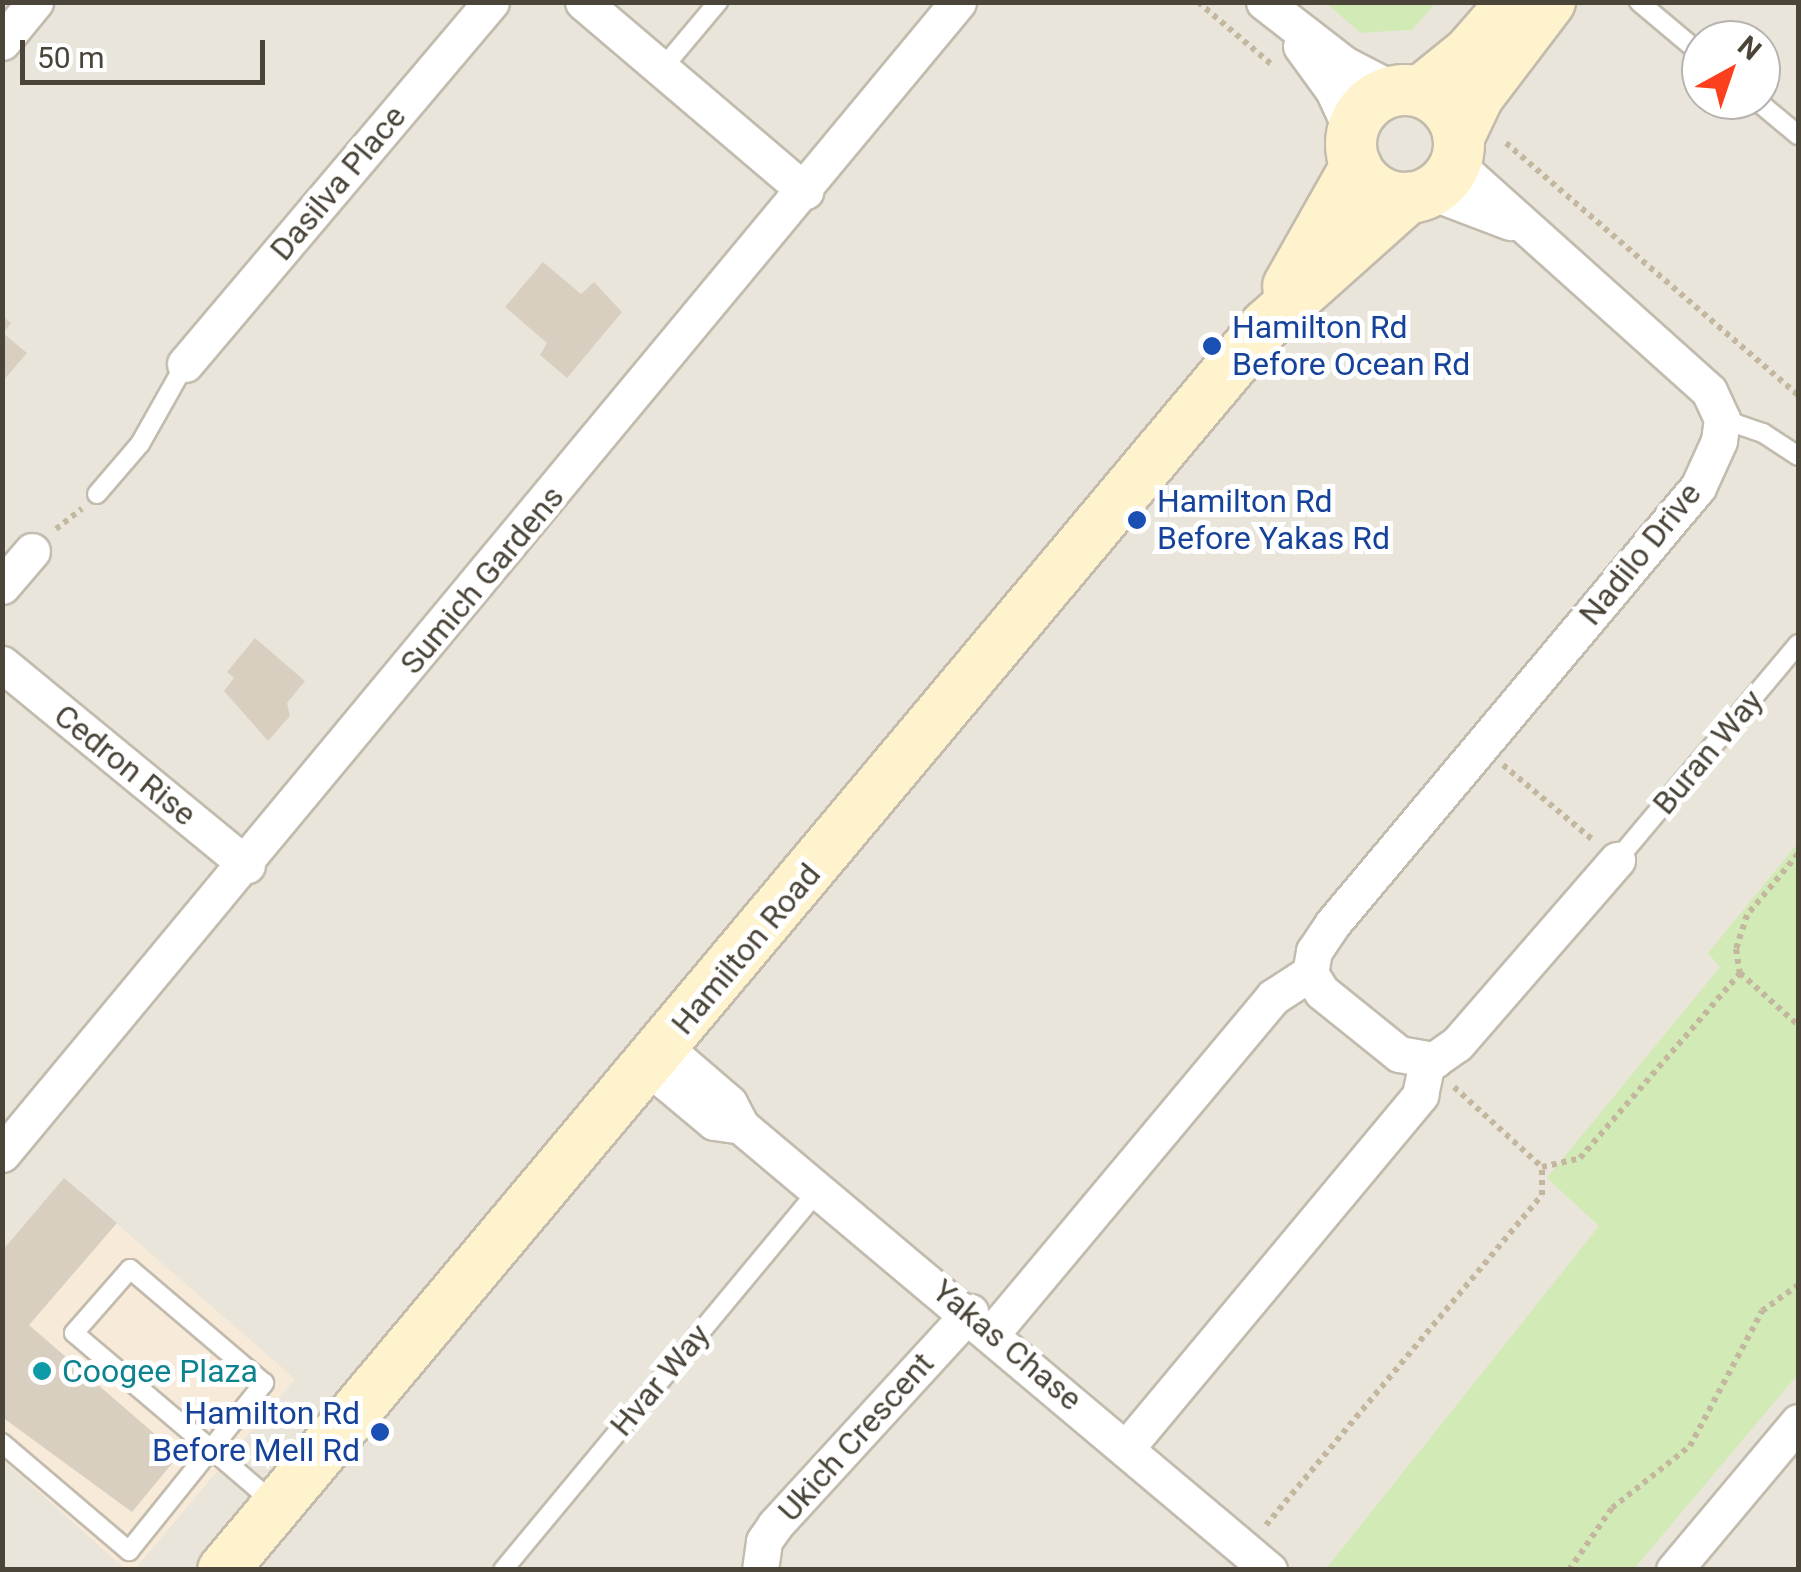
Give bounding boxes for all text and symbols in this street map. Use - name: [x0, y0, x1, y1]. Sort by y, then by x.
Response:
- scale bar: [25, 20, 270, 82]
- north arrow: [1681, 20, 1781, 120]
- text: N: [1731, 29, 1767, 67]
- text: 50 m: [37, 40, 104, 75]
- street label: Dasilva Place: [262, 98, 414, 268]
- place label: Hamilton Rd Before Ocean Rd: [1232, 309, 1470, 384]
- marker: Hamilton Rd Before Ocean Rd: [1201, 335, 1223, 357]
- street label: Nadilo Drive: [1571, 475, 1709, 633]
- street label: Sumich Gardens: [392, 478, 572, 682]
- place label: Hamilton Rd Before Yakas Rd: [1157, 483, 1390, 558]
- marker: Hamilton Rd Before Yakas Rd: [1126, 509, 1148, 531]
- street label: Buran Way: [1645, 682, 1771, 822]
- street label: Cedron Rise: [46, 696, 204, 834]
- street label: Hamilton Road: [663, 856, 829, 1042]
- street label: Yakas Chase: [925, 1272, 1089, 1418]
- street label: Hvar Way: [602, 1316, 718, 1444]
- street label: Ukich Crescent: [770, 1345, 942, 1529]
- place label: Coogee Plaza: [62, 1352, 258, 1390]
- marker: Coogee Plaza: [31, 1360, 53, 1382]
- place label: Hamilton Rd Before Mell Rd: [152, 1395, 360, 1470]
- marker: Hamilton Rd Before Mell Rd: [369, 1421, 391, 1443]

